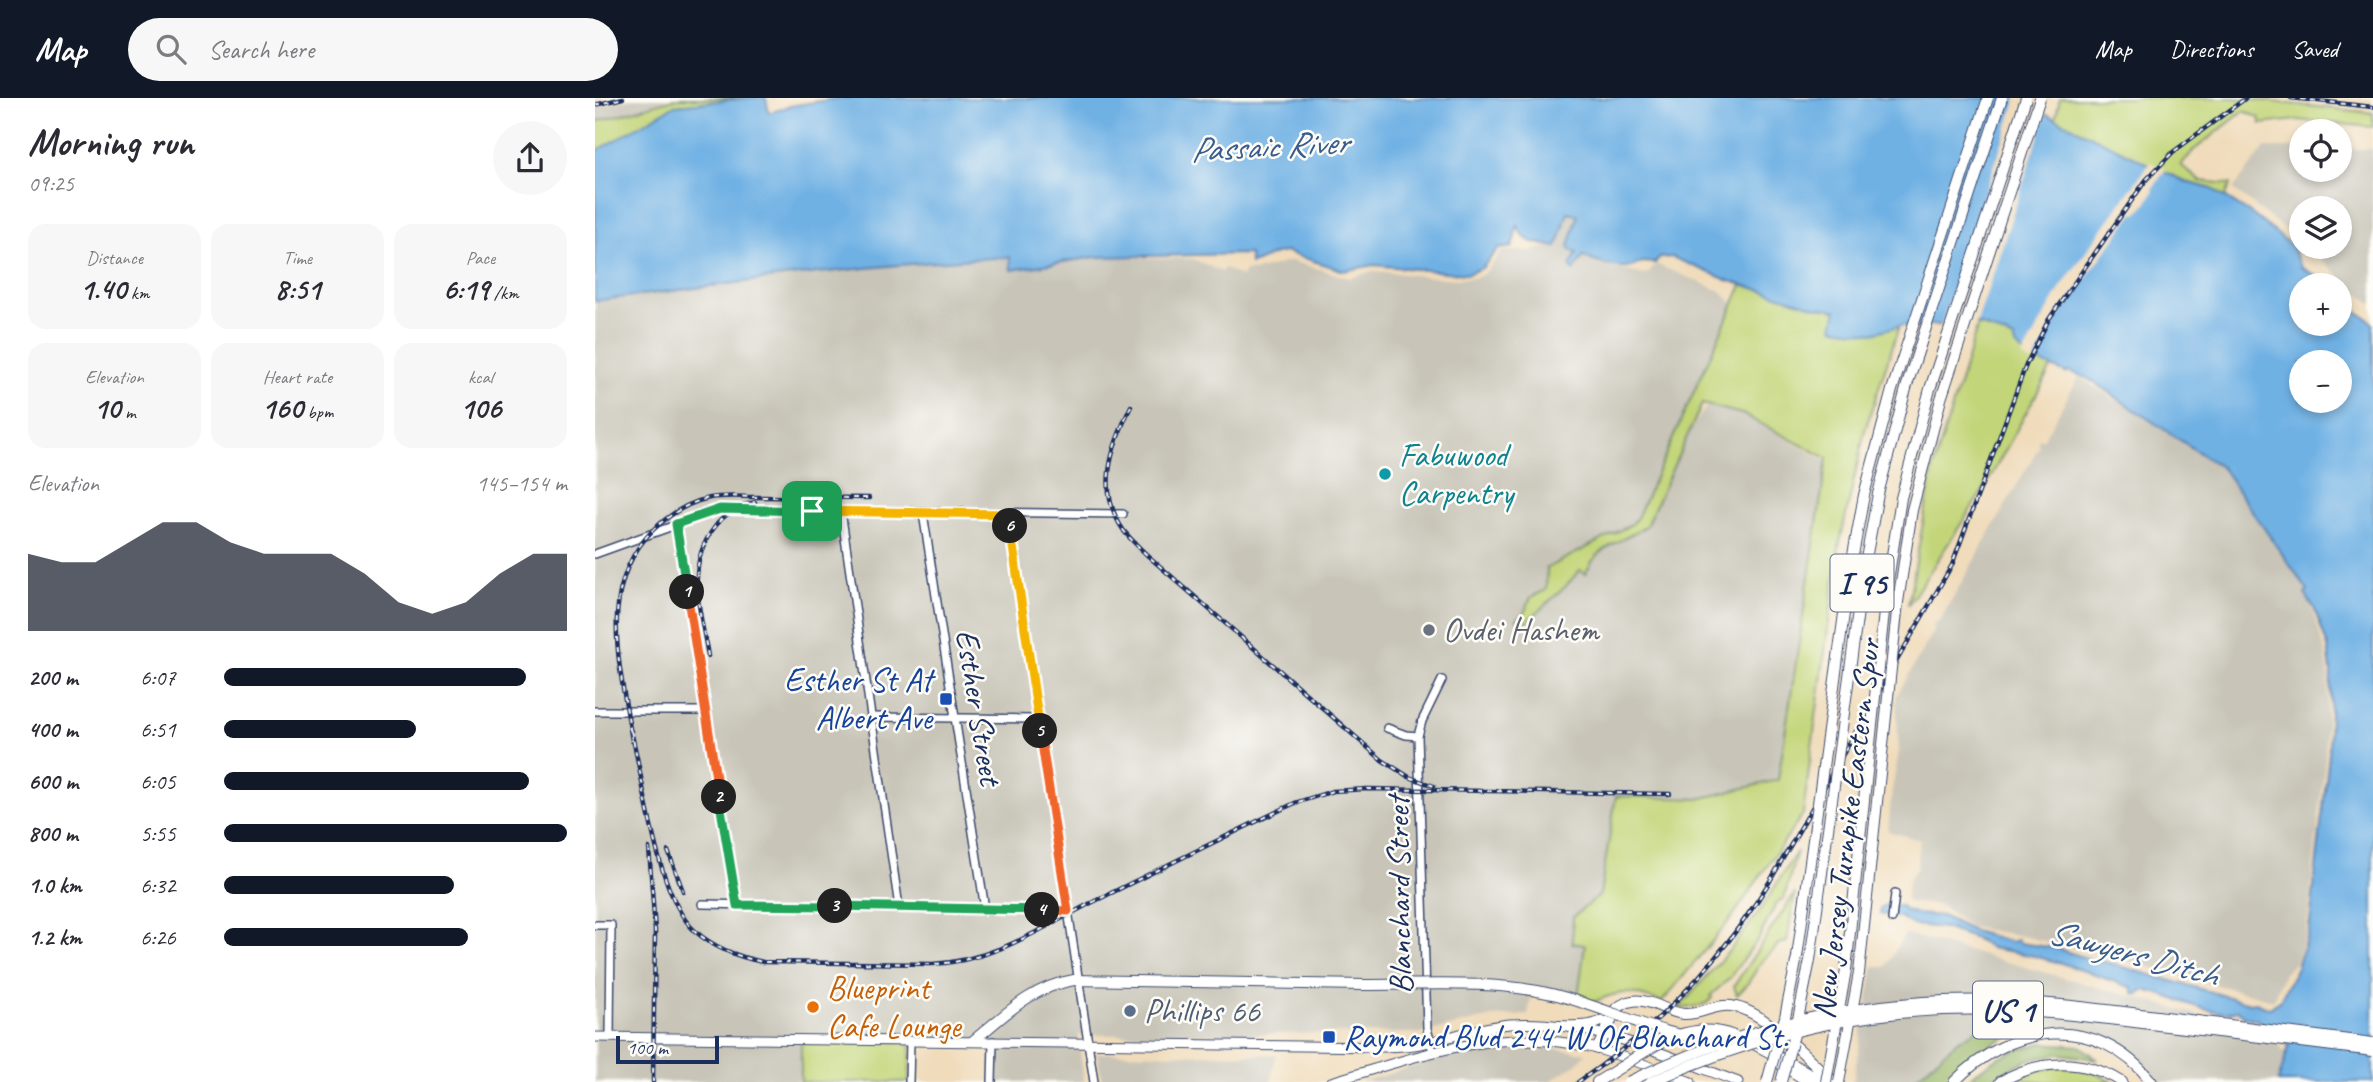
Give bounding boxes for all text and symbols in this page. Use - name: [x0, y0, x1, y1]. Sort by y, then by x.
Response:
- search box: [128, 18, 618, 81]
- text: Map: [35, 28, 86, 70]
- icon: search: [152, 30, 190, 68]
- text: Search here: [208, 33, 314, 66]
- text: Map: [2095, 34, 2132, 64]
- text: Directions: [2170, 34, 2253, 64]
- text: Saved: [2291, 34, 2338, 64]
- text: Morning run: [28, 119, 194, 166]
- water label: Passaic River: [1189, 119, 1354, 173]
- map controls: [2289, 119, 2352, 413]
- button: locate: [2289, 119, 2352, 182]
- button: share: [493, 121, 567, 195]
- text: 09:25: [28, 169, 74, 198]
- button: layers: [2289, 196, 2352, 259]
- text: Distance: [86, 246, 143, 270]
- text: Time: [283, 246, 312, 270]
- text: Pace: [466, 246, 495, 270]
- text: 1.40: [80, 270, 126, 308]
- text: 8:51: [275, 270, 320, 308]
- text: 6:19: [442, 270, 489, 308]
- button: +: [2289, 273, 2352, 336]
- text: km: [126, 281, 149, 305]
- text: /km: [489, 281, 519, 305]
- button: −: [2289, 350, 2352, 413]
- text: Elevation: [85, 365, 144, 389]
- text: Heart rate: [263, 365, 332, 389]
- text: kcal: [468, 365, 493, 389]
- text: 10: [93, 389, 120, 427]
- text: 160: [262, 389, 303, 427]
- text: 106: [460, 389, 501, 427]
- text: m: [120, 400, 136, 424]
- text: bpm: [303, 400, 333, 424]
- place label: Fabuwood Carpentry: [1399, 434, 1516, 514]
- marker: Fabuwood Carpentry: [1377, 466, 1393, 482]
- text: Elevation: [28, 469, 99, 498]
- text: 145–154 m: [476, 469, 567, 498]
- pin: [782, 481, 842, 541]
- icon: arrive: [793, 492, 831, 530]
- pin: 6: [993, 508, 1027, 544]
- text: 6: [1005, 513, 1014, 537]
- road number: I 95: [1831, 555, 1893, 612]
- pin: 1: [669, 574, 705, 610]
- text: 1: [682, 579, 691, 603]
- place label: Ovdei Hashem: [1443, 609, 1601, 651]
- marker: Ovdei Hashem: [1421, 622, 1437, 638]
- street label: Esther Street: [946, 626, 1012, 791]
- street label: New Jersey Turnpike Eastern Spur: [1802, 635, 1890, 1021]
- place label: Esther St At Albert Ave: [784, 659, 936, 739]
- text: 200 m: [28, 663, 78, 692]
- text: 6:07: [140, 663, 176, 692]
- marker: Esther St At Albert Ave: [938, 691, 954, 707]
- pin: 5: [1023, 714, 1057, 748]
- text: 400 m: [28, 715, 78, 744]
- text: 6:51: [140, 715, 176, 744]
- text: 5: [1035, 718, 1044, 742]
- text: 600 m: [28, 767, 78, 796]
- text: 6:05: [140, 767, 176, 796]
- pin: 2: [701, 780, 737, 814]
- text: 2: [714, 784, 723, 808]
- street label: Blanchard Street: [1376, 792, 1422, 994]
- text: 800 m: [28, 819, 78, 848]
- text: 5:55: [140, 819, 176, 848]
- text: 1.0 km: [28, 871, 82, 900]
- text: 6:32: [140, 871, 176, 900]
- pin: 3: [817, 888, 853, 924]
- pin: 4: [1025, 892, 1059, 928]
- text: 3: [830, 893, 839, 917]
- text: 4: [1037, 897, 1046, 921]
- water label: Sawyers Ditch: [2043, 909, 2225, 998]
- text: 1.2 km: [28, 923, 82, 952]
- text: 6:26: [140, 923, 176, 952]
- place label: Blueprint Cafe Lounge: [827, 967, 963, 1047]
- road number: US 1: [1973, 982, 2043, 1038]
- place label: Phillips 66: [1144, 990, 1261, 1032]
- marker: Blueprint Cafe Lounge: [805, 999, 821, 1015]
- marker: Phillips 66: [1122, 1003, 1138, 1019]
- place label: Raymond Blvd 244' W Of Blanchard St.: [1343, 1016, 1789, 1058]
- marker: Raymond Blvd 244' W Of Blanchard St.: [1321, 1029, 1337, 1045]
- scale bar: [616, 1033, 719, 1065]
- text: 100 m: [627, 1036, 668, 1060]

